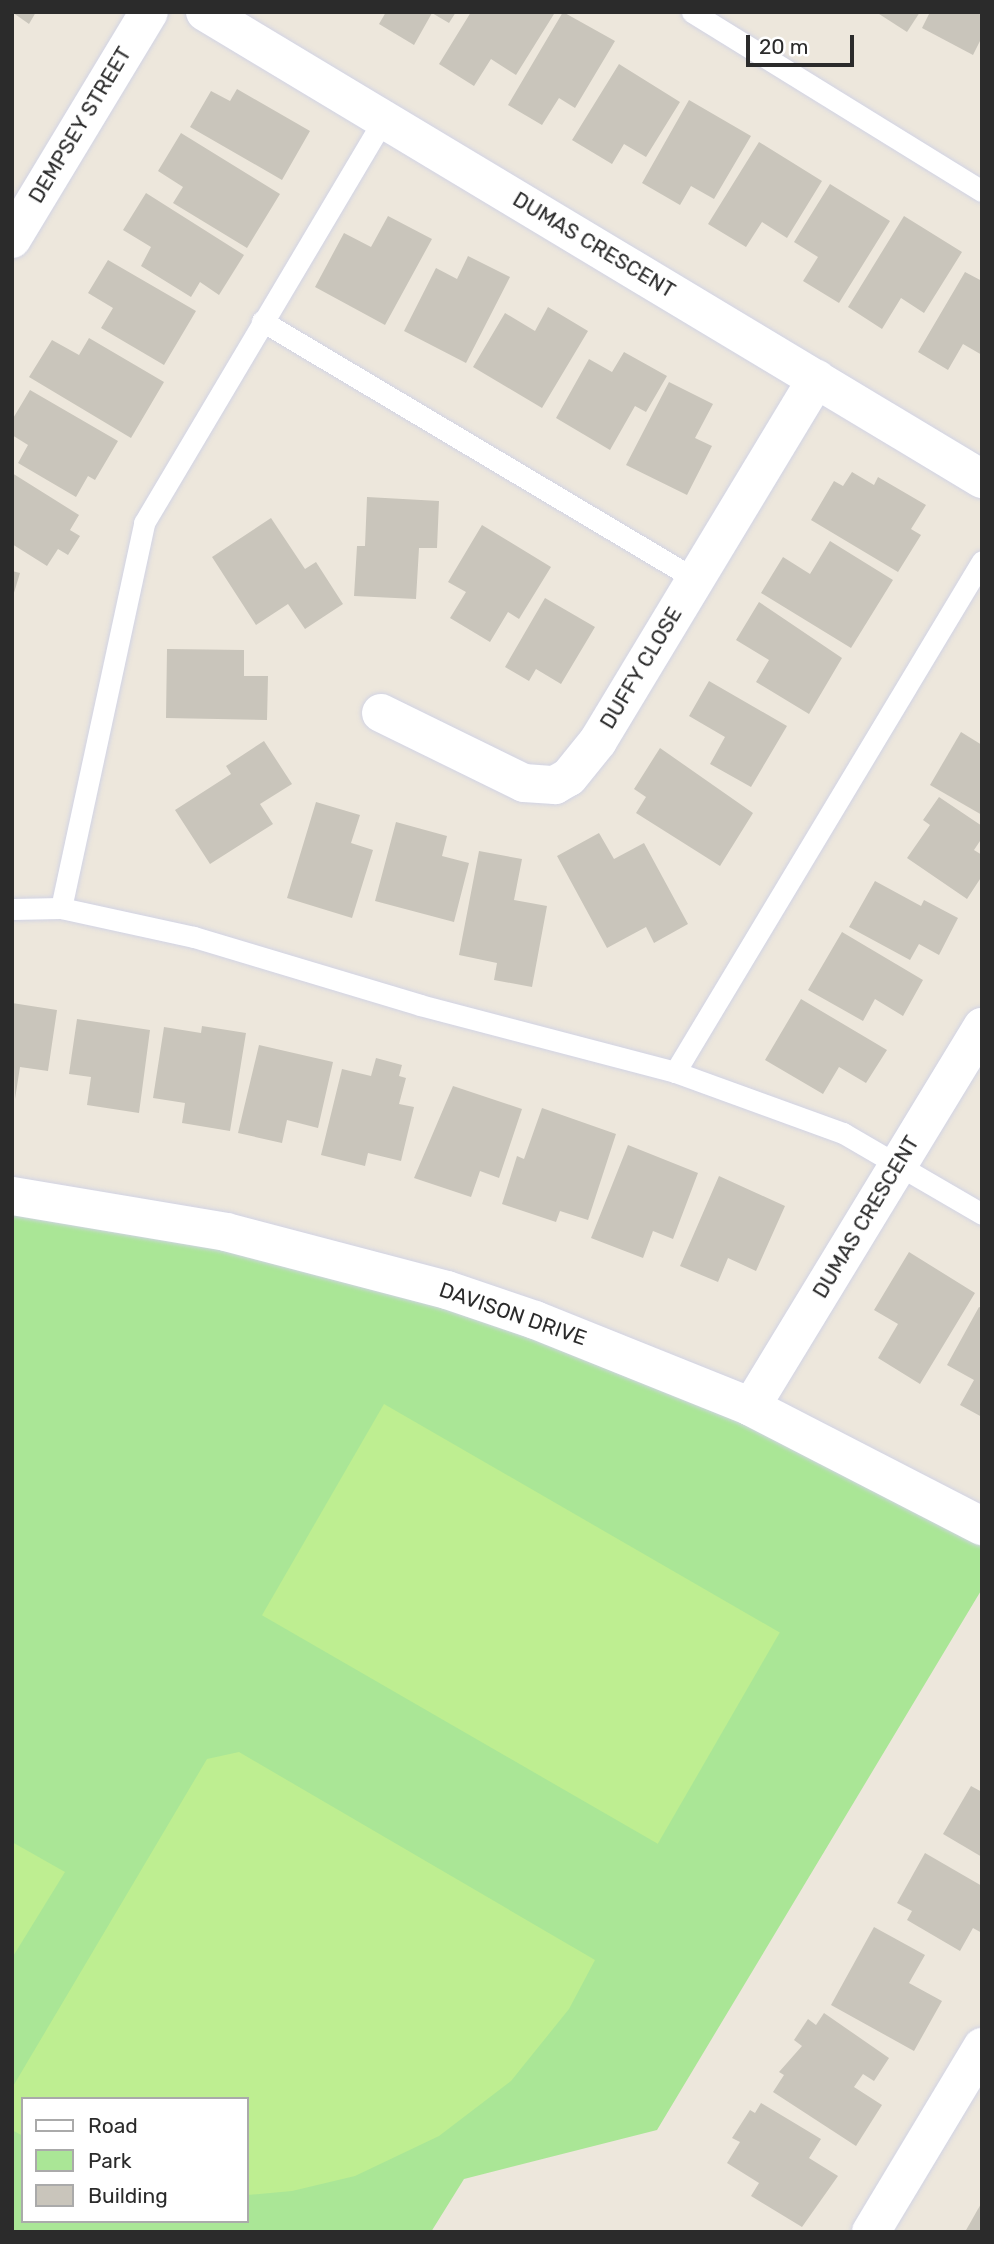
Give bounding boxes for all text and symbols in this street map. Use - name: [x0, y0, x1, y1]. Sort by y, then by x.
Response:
- scale bar: [749, 21, 858, 65]
- text: 20 m: [759, 34, 808, 59]
- street label: DEMPSEY STREET: [23, 42, 137, 208]
- street label: DUMAS CRESCENT: [508, 187, 680, 303]
- street label: DUFFY CLOSE: [595, 602, 687, 734]
- street label: DUMAS CRESCENT: [808, 1131, 924, 1303]
- street label: DAVISON DRIVE: [436, 1277, 590, 1351]
- legend: [21, 2097, 248, 2223]
- text: Road: [88, 2113, 138, 2138]
- text: Park: [88, 2148, 132, 2173]
- text: Building: [88, 2183, 168, 2208]

